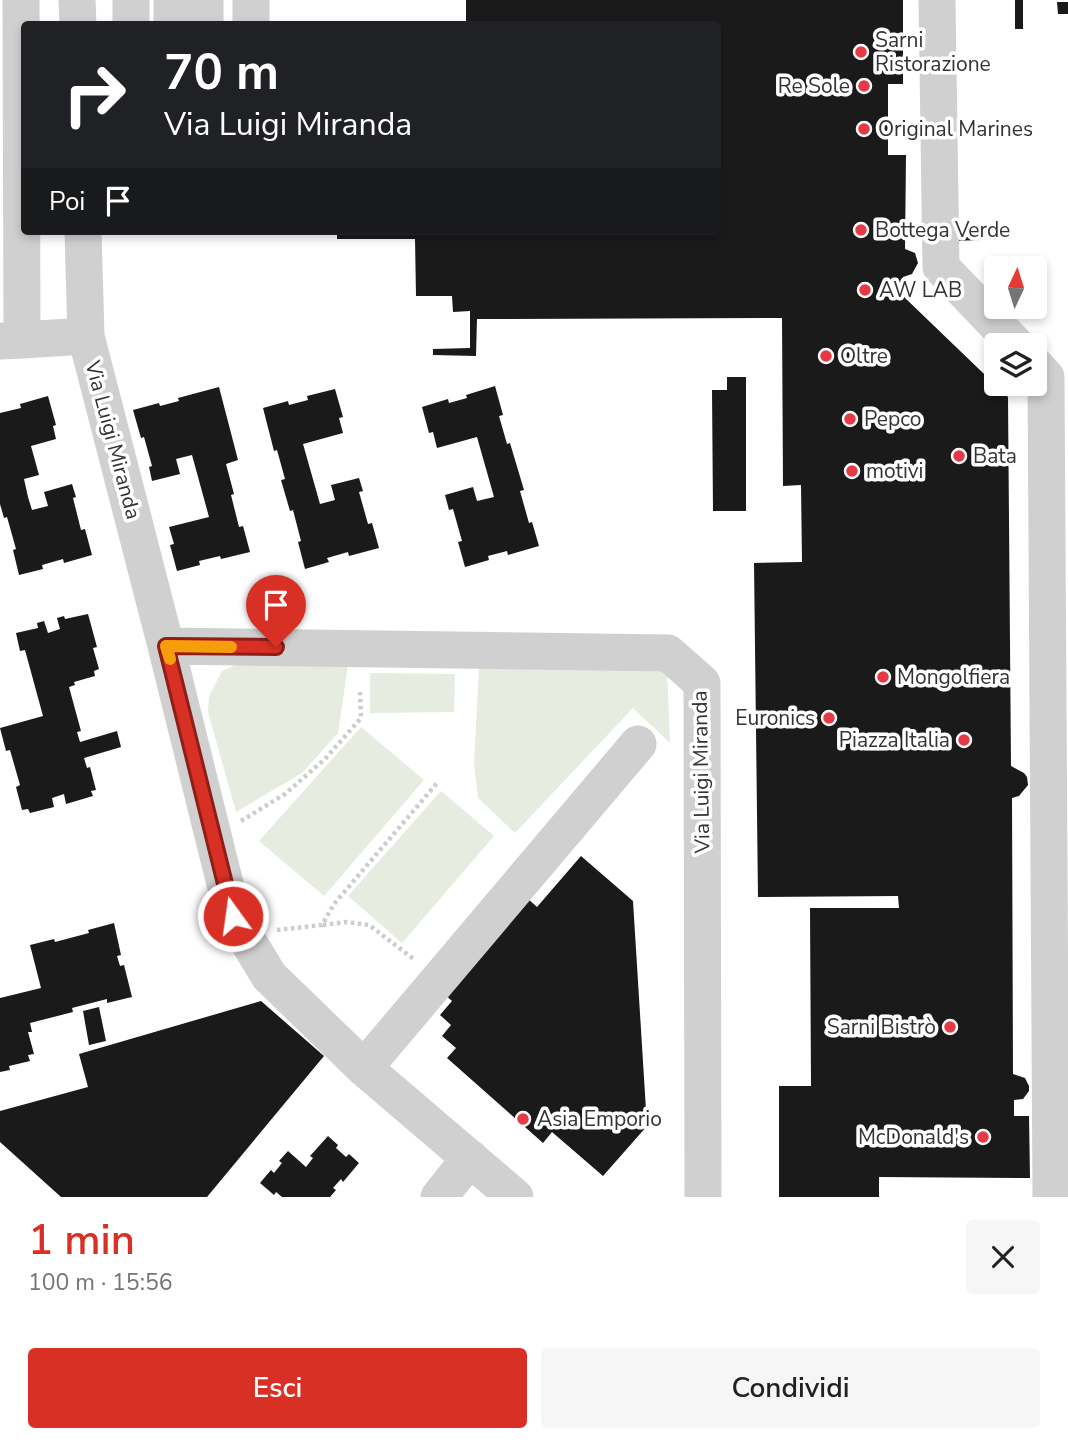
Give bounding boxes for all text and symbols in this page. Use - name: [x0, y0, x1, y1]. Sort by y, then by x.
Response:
- place label: Sarni Ristorazione: [875, 26, 991, 78]
- text: 70 m: [164, 39, 279, 106]
- marker: Sarni Ristorazione: [853, 44, 869, 60]
- icon: right: [49, 49, 140, 140]
- place label: Re Sole: [778, 72, 850, 100]
- marker: Re Sole: [856, 78, 872, 94]
- text: Via Luigi Miranda: [164, 103, 412, 146]
- place label: Original Marines: [878, 115, 1033, 143]
- marker: Original Marines: [856, 121, 872, 137]
- icon: arrive: [99, 182, 137, 220]
- text: Poi: [49, 184, 85, 219]
- place label: Bottega Verde: [875, 216, 1010, 244]
- marker: Bottega Verde: [853, 222, 869, 238]
- north arrow: [984, 256, 1046, 318]
- map controls: [984, 256, 1047, 396]
- place label: AW LAB: [879, 276, 962, 304]
- marker: AW LAB: [857, 282, 873, 298]
- button: layers: [984, 333, 1047, 396]
- place label: Oltre: [840, 342, 888, 370]
- marker: Oltre: [818, 348, 834, 364]
- street label: Via Luigi Miranda: [78, 357, 148, 522]
- place label: Pepco: [864, 405, 921, 433]
- marker: Pepco: [842, 411, 858, 427]
- place label: Bata: [973, 442, 1017, 470]
- marker: Bata: [951, 448, 967, 464]
- place label: motivi: [866, 457, 923, 485]
- marker: motivi: [844, 463, 860, 479]
- pin: [246, 575, 306, 647]
- icon: arrive: [257, 586, 295, 624]
- place label: Mongolfiera: [897, 663, 1010, 691]
- marker: Mongolfiera: [875, 669, 891, 685]
- street label: Via Luigi Miranda: [686, 690, 716, 855]
- place label: Euronics: [735, 704, 815, 732]
- marker: Euronics: [821, 710, 837, 726]
- place label: Piazza Italia: [839, 726, 950, 754]
- marker: Piazza Italia: [956, 732, 972, 748]
- position arrow: [196, 879, 270, 953]
- place label: Sarni Bistrò: [827, 1013, 936, 1041]
- marker: Sarni Bistrò: [942, 1019, 958, 1035]
- place label: Asia Emporio: [537, 1105, 662, 1133]
- marker: Asia Emporio: [515, 1111, 531, 1127]
- place label: McDonald's: [858, 1123, 969, 1151]
- marker: McDonald's: [975, 1129, 991, 1145]
- text: 1 min: [28, 1212, 135, 1269]
- button: close: [966, 1220, 1040, 1294]
- text: 100 m · 15:56: [28, 1267, 173, 1298]
- button: Esci: [28, 1348, 527, 1428]
- button: Condividi: [541, 1348, 1040, 1428]

